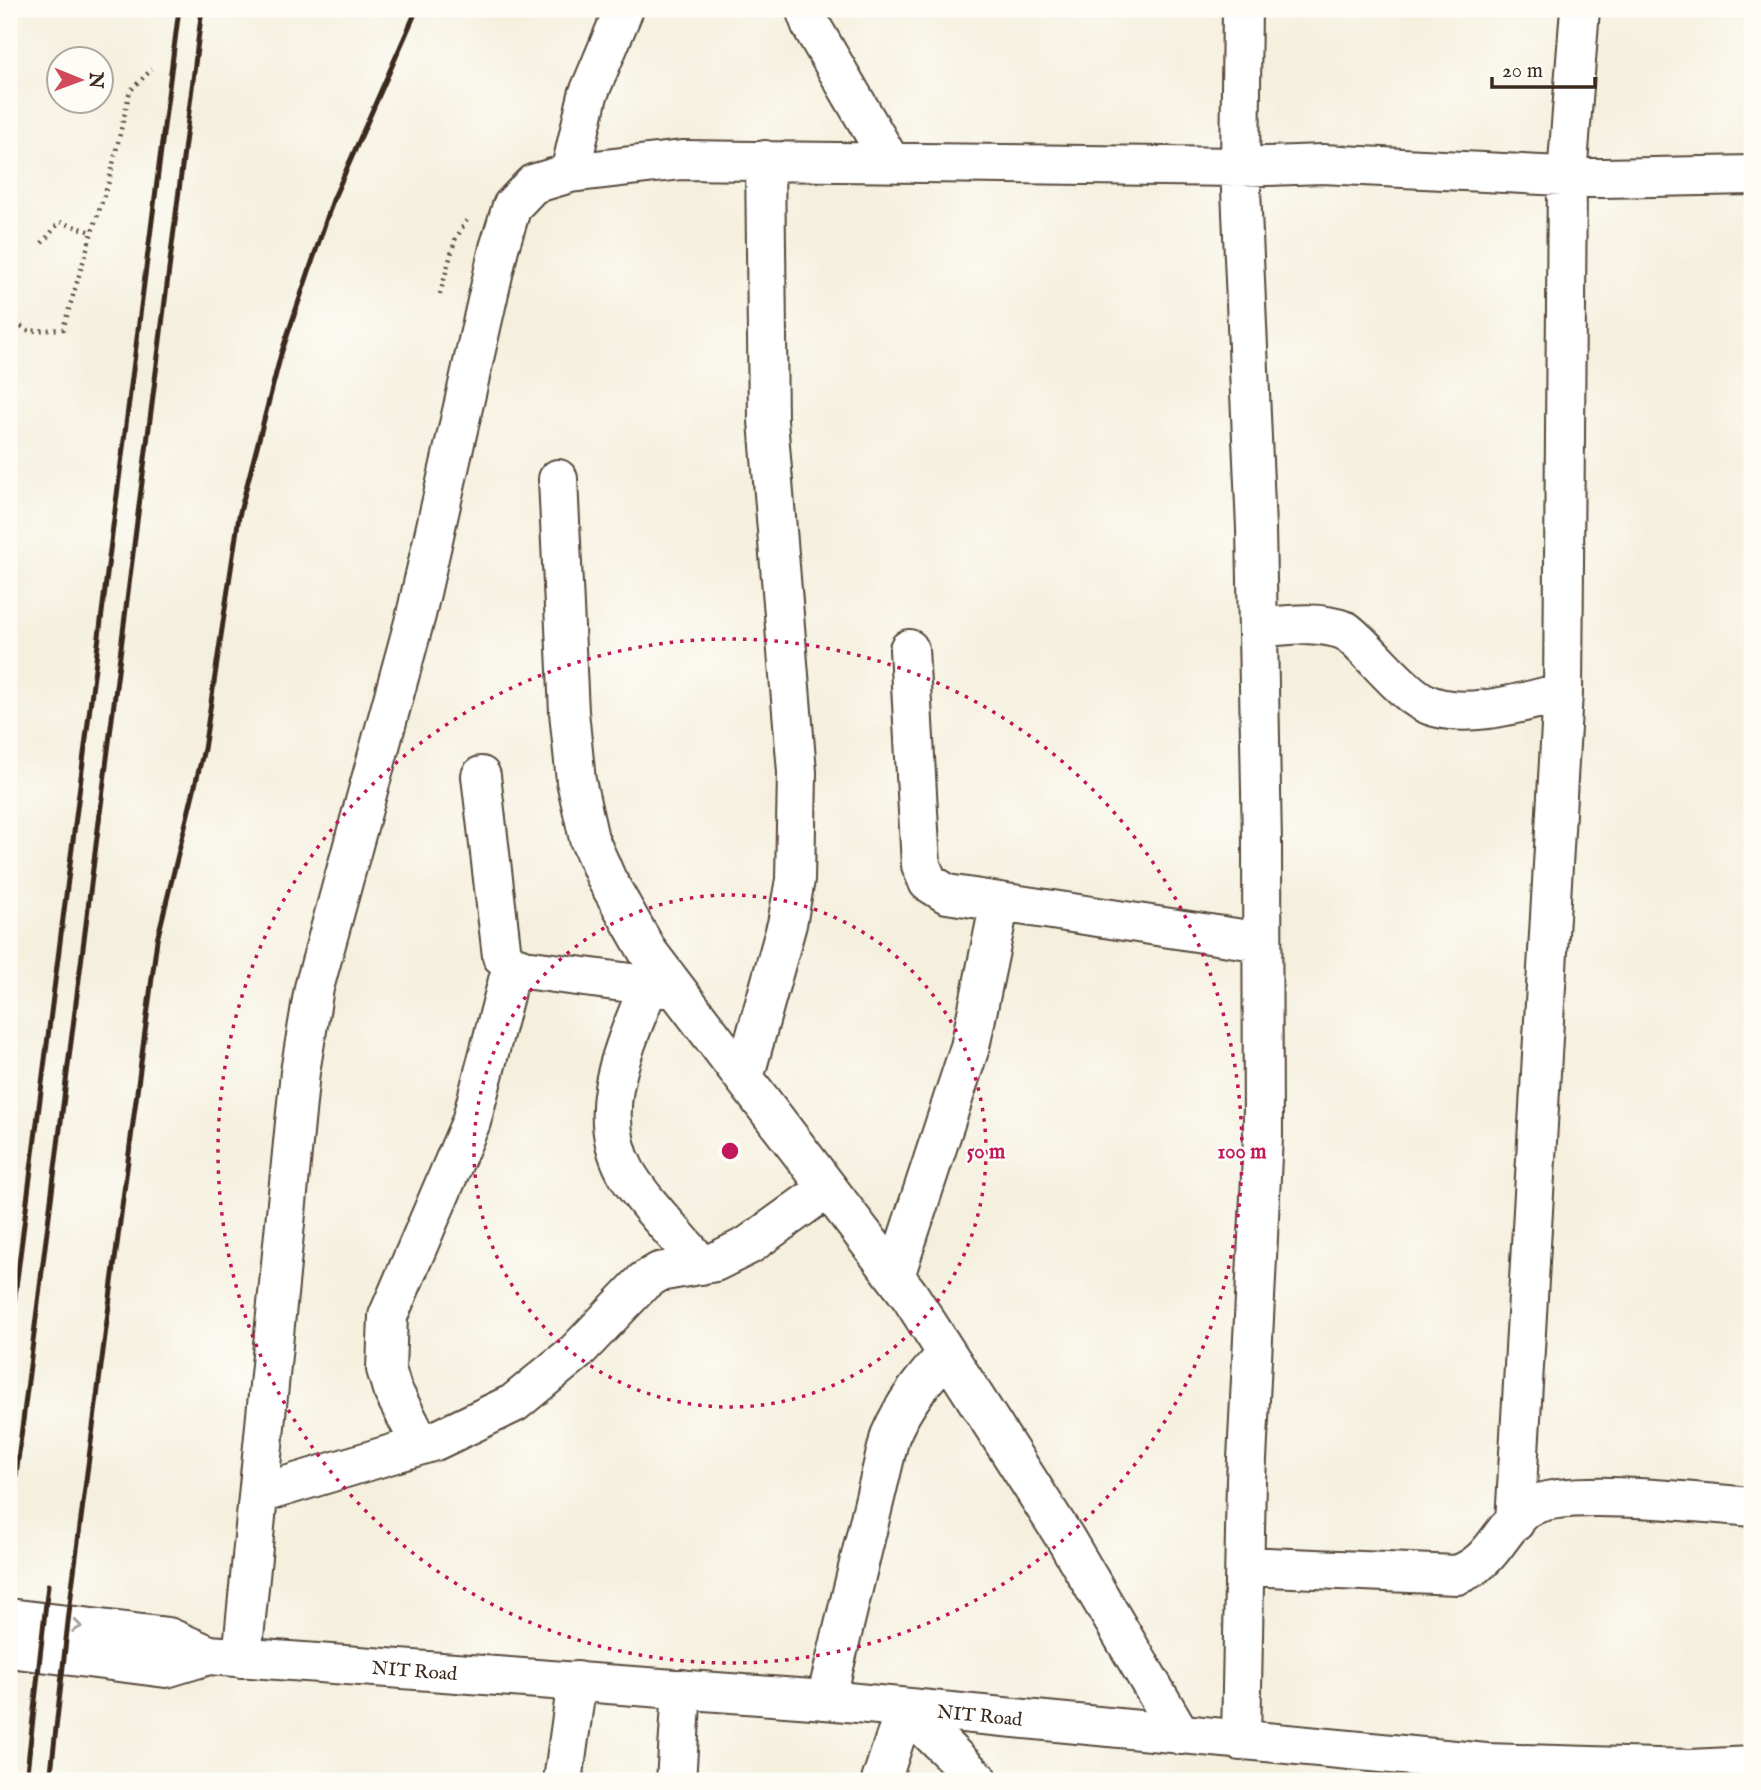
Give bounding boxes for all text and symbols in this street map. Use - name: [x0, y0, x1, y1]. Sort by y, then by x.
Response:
- north arrow: [46, 46, 116, 116]
- scale bar: [1492, 46, 1595, 90]
- text: 20 m: [1502, 58, 1543, 85]
- text: N: [83, 71, 107, 89]
- centre of rings: [718, 1139, 742, 1163]
- text: 50 m: [967, 1139, 1006, 1166]
- text: 100 m: [1217, 1139, 1267, 1166]
- one-way arrow: [71, 1619, 82, 1634]
- street label: NIT Road: [371, 1657, 459, 1687]
- street label: NIT Road: [936, 1701, 1024, 1733]

